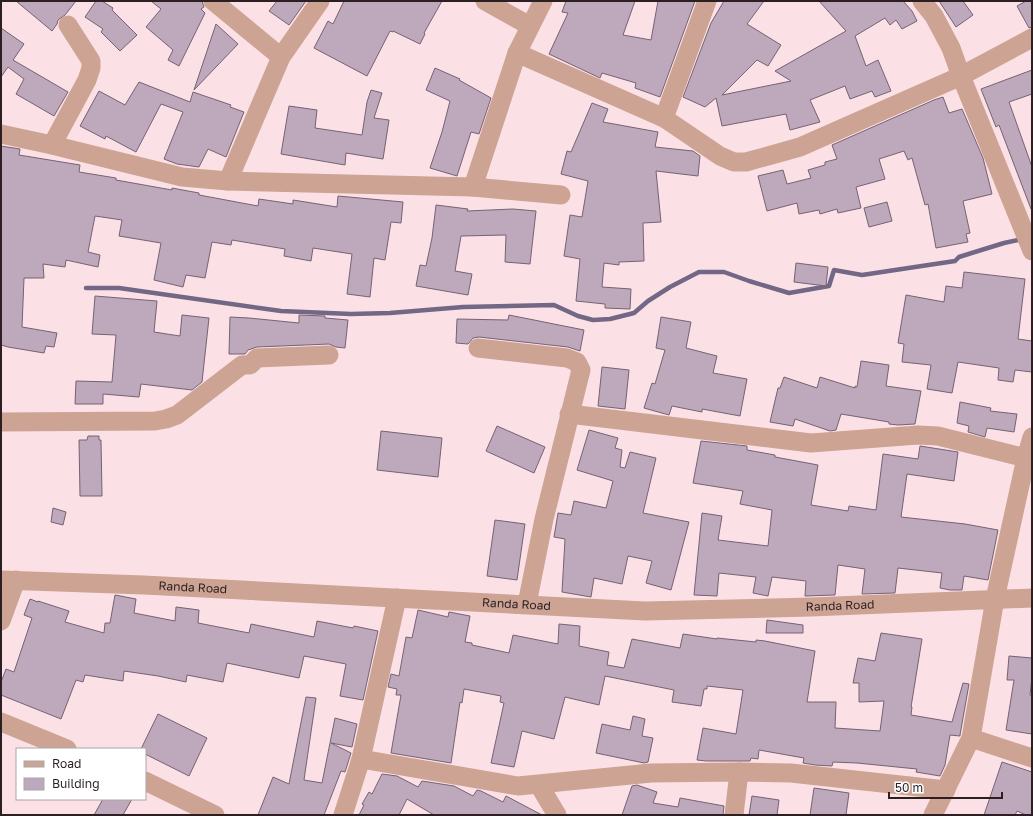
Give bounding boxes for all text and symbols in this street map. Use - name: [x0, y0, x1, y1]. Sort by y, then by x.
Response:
- street label: Randa Road: [158, 578, 228, 596]
- street label: Randa Road: [482, 595, 551, 613]
- street label: Randa Road: [806, 596, 875, 614]
- legend: [16, 748, 146, 800]
- text: Road: [52, 756, 81, 771]
- scale bar: [889, 774, 1002, 800]
- text: Building: [52, 776, 100, 791]
- text: 50 m: [895, 780, 923, 795]

